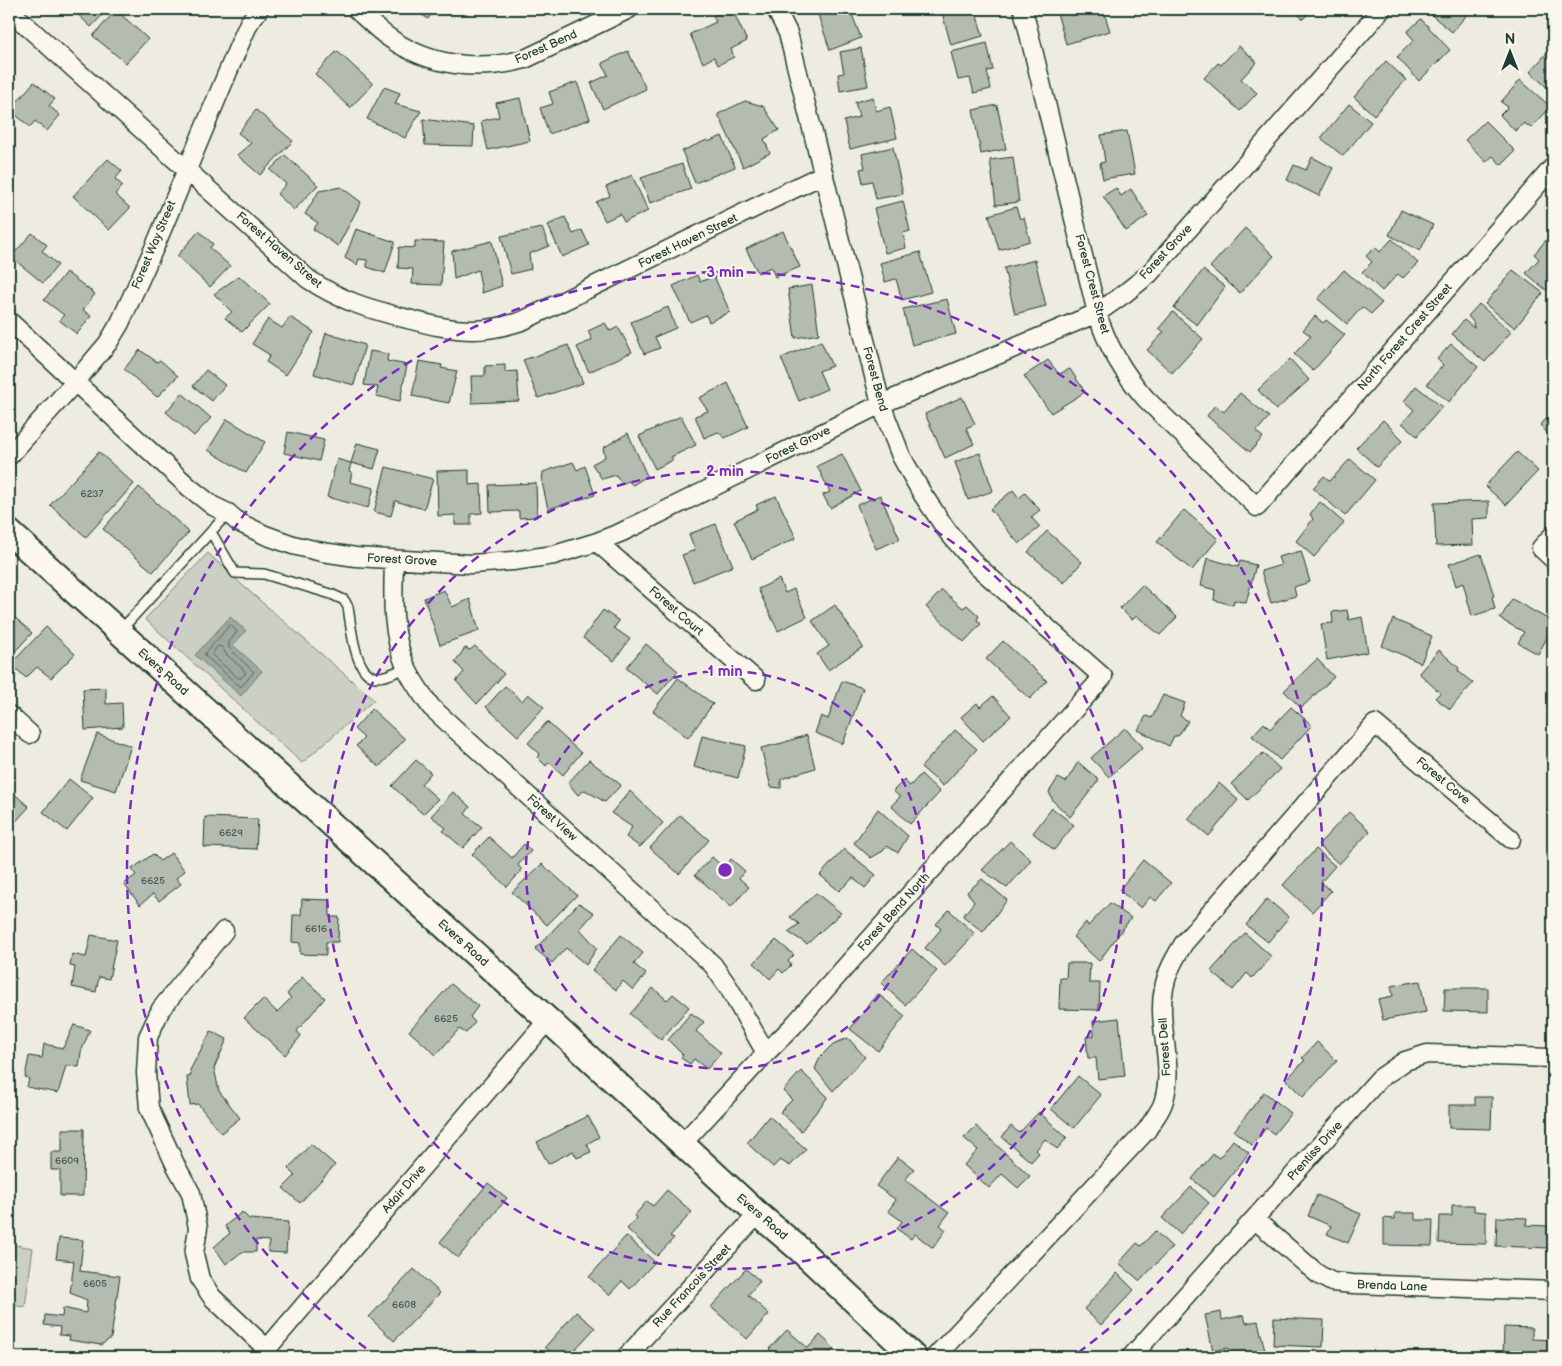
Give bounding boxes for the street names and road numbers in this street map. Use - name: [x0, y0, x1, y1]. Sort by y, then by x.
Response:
- street label: Forest Bend: [512, 27, 580, 67]
- street label: Forest Way Street: [129, 198, 180, 292]
- street label: Forest Haven Street: [233, 209, 325, 292]
- street label: Forest Haven Street: [636, 210, 740, 272]
- street label: Forest Grove: [1137, 221, 1195, 283]
- street label: Forest Crest Street: [1071, 232, 1113, 336]
- street label: North Forest Crest Street: [1354, 280, 1456, 394]
- street label: Forest Bend: [859, 345, 891, 413]
- street label: Forest Grove: [763, 423, 833, 467]
- street label: Forest Grove: [367, 551, 437, 569]
- street label: Forest Court: [646, 583, 707, 639]
- street label: Evers Road: [135, 645, 192, 699]
- street label: Forest Cove: [1413, 754, 1473, 808]
- street label: Forest View: [524, 791, 580, 845]
- street label: Forest Bend North: [855, 869, 933, 954]
- street label: Evers Road: [435, 916, 492, 970]
- street label: Forest Dell: [1155, 1017, 1175, 1077]
- street label: Prentiss Drive: [1284, 1118, 1346, 1184]
- street label: Adair Drive: [379, 1162, 429, 1216]
- street label: Evers Road: [733, 1191, 791, 1243]
- street label: Rue Francois Street: [650, 1241, 735, 1331]
- street label: Brenda Lane: [1357, 1277, 1427, 1295]

